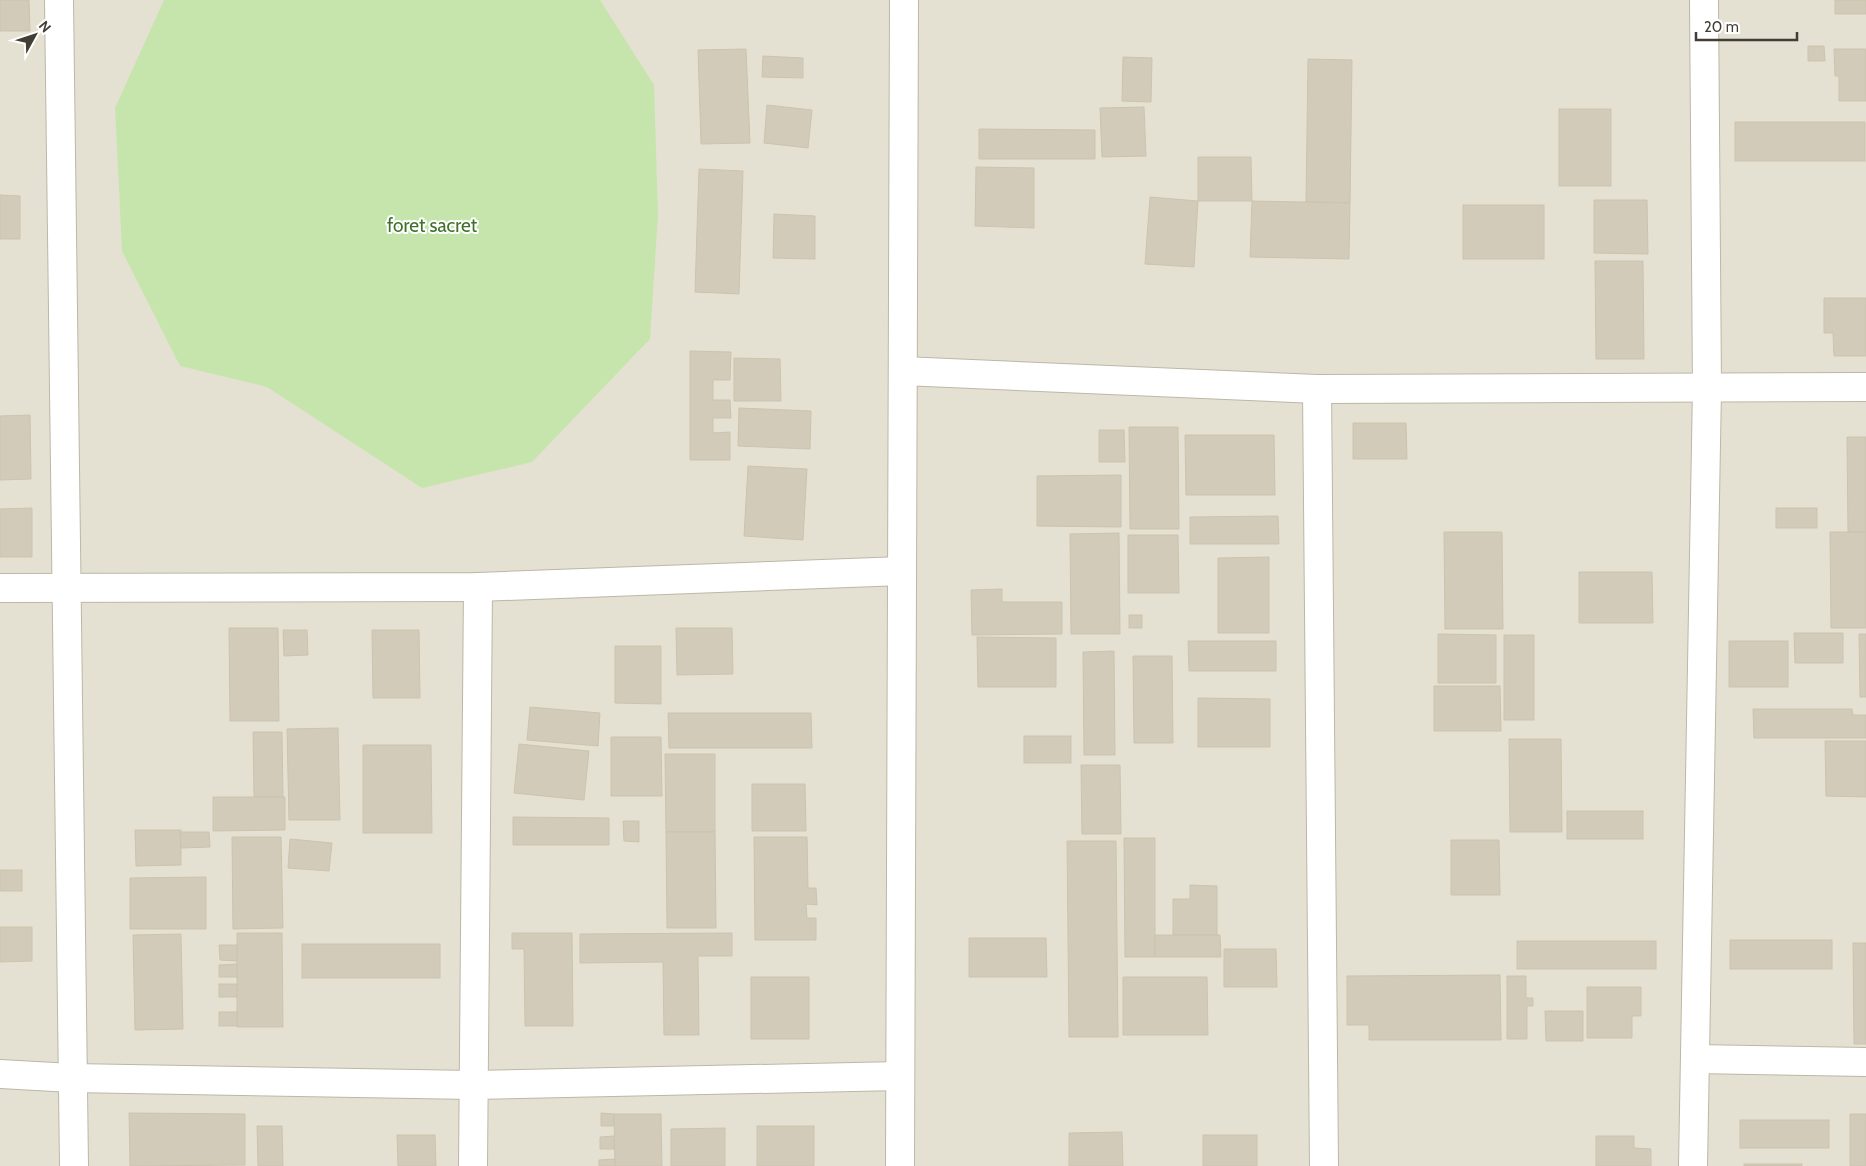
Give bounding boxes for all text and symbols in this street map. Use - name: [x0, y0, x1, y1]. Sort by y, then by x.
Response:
- north arrow: [10, 10, 60, 60]
- scale bar: [1696, 10, 1797, 42]
- text: N: [35, 17, 55, 36]
- text: 20 m: [1704, 18, 1739, 36]
- park label: foret sacret: [387, 214, 478, 237]

